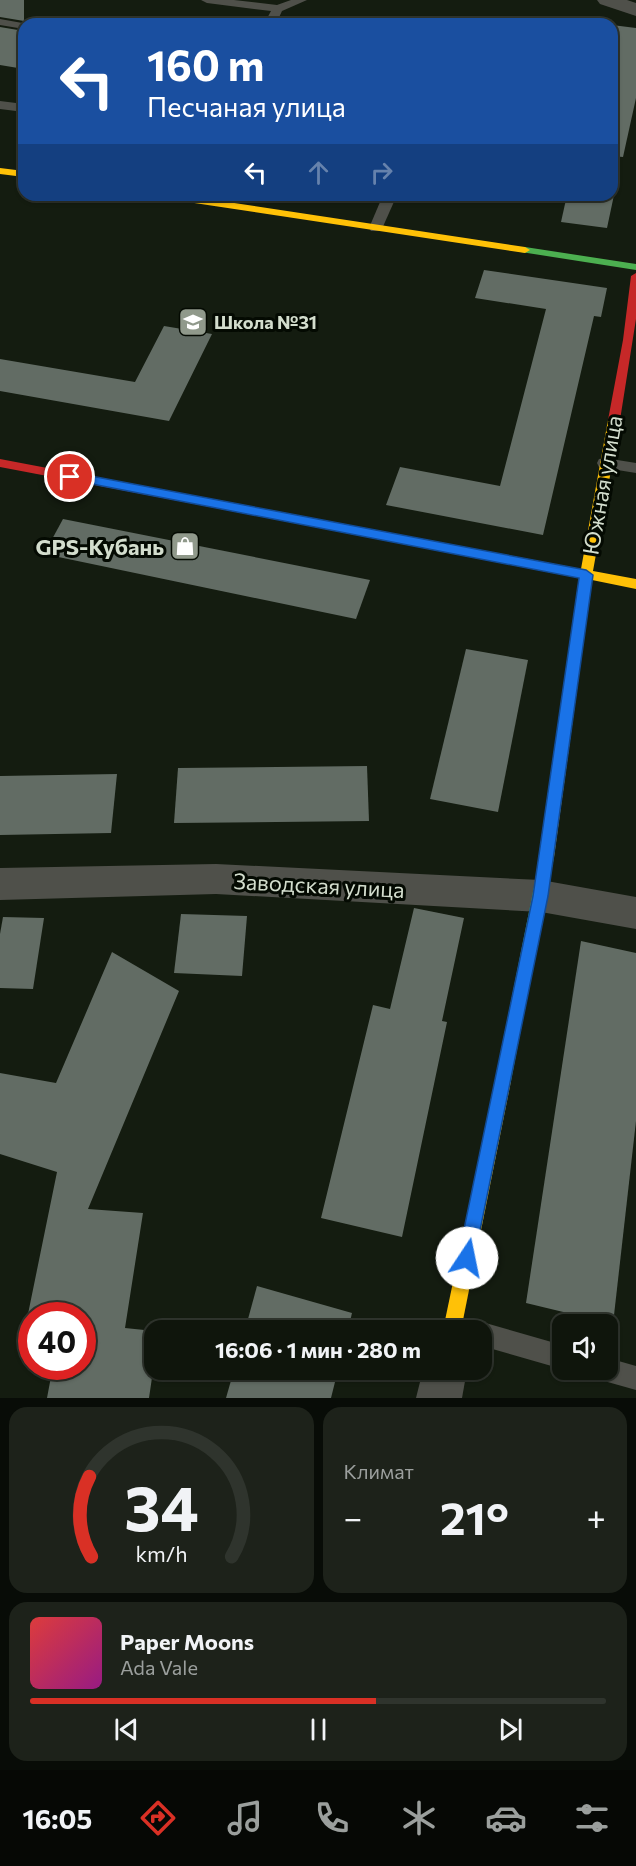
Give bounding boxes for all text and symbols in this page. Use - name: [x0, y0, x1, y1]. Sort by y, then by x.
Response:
- text: 160 m: [147, 38, 265, 90]
- icon: left: [48, 42, 126, 120]
- text: Песчаная улица: [147, 90, 346, 123]
- icon: left: [239, 156, 272, 189]
- icon: ahead: [302, 156, 335, 189]
- icon: right: [365, 156, 398, 189]
- school or university icon: Школа №31: [177, 306, 209, 338]
- place label: Школа №31: [214, 311, 317, 333]
- street label: Южная улица: [576, 413, 628, 557]
- pin: [44, 451, 95, 502]
- icon: arrive: [53, 460, 86, 493]
- shop icon: GPS-Кубань: [169, 530, 201, 562]
- place label: GPS-Кубань: [35, 533, 164, 560]
- street label: Заводская улица: [233, 867, 405, 903]
- position arrow: [435, 1226, 499, 1290]
- speed limit sign: 40: [18, 1302, 96, 1380]
- map controls: [552, 1314, 618, 1380]
- button: sound: [552, 1314, 618, 1380]
- text: 16:06 · 1 мин · 280 m: [215, 1336, 421, 1363]
- text: Климат: [344, 1459, 414, 1483]
- text: 34: [124, 1468, 199, 1544]
- text: 21°: [440, 1489, 509, 1544]
- text: −: [344, 1496, 362, 1537]
- text: +: [587, 1496, 606, 1537]
- text: km/h: [135, 1540, 187, 1566]
- text: Paper Moons: [120, 1628, 254, 1655]
- text: Ada Vale: [120, 1655, 198, 1679]
- icon: previous: [110, 1713, 143, 1746]
- icon: pause: [302, 1713, 335, 1746]
- icon: next: [494, 1713, 527, 1746]
- icon: directions: [137, 1797, 179, 1839]
- icon: music: [224, 1797, 266, 1839]
- icon: phone: [311, 1797, 353, 1839]
- icon: climate: [398, 1797, 440, 1839]
- icon: car: [485, 1797, 527, 1839]
- icon: filters: [571, 1797, 613, 1839]
- text: 16:05: [22, 1802, 92, 1835]

